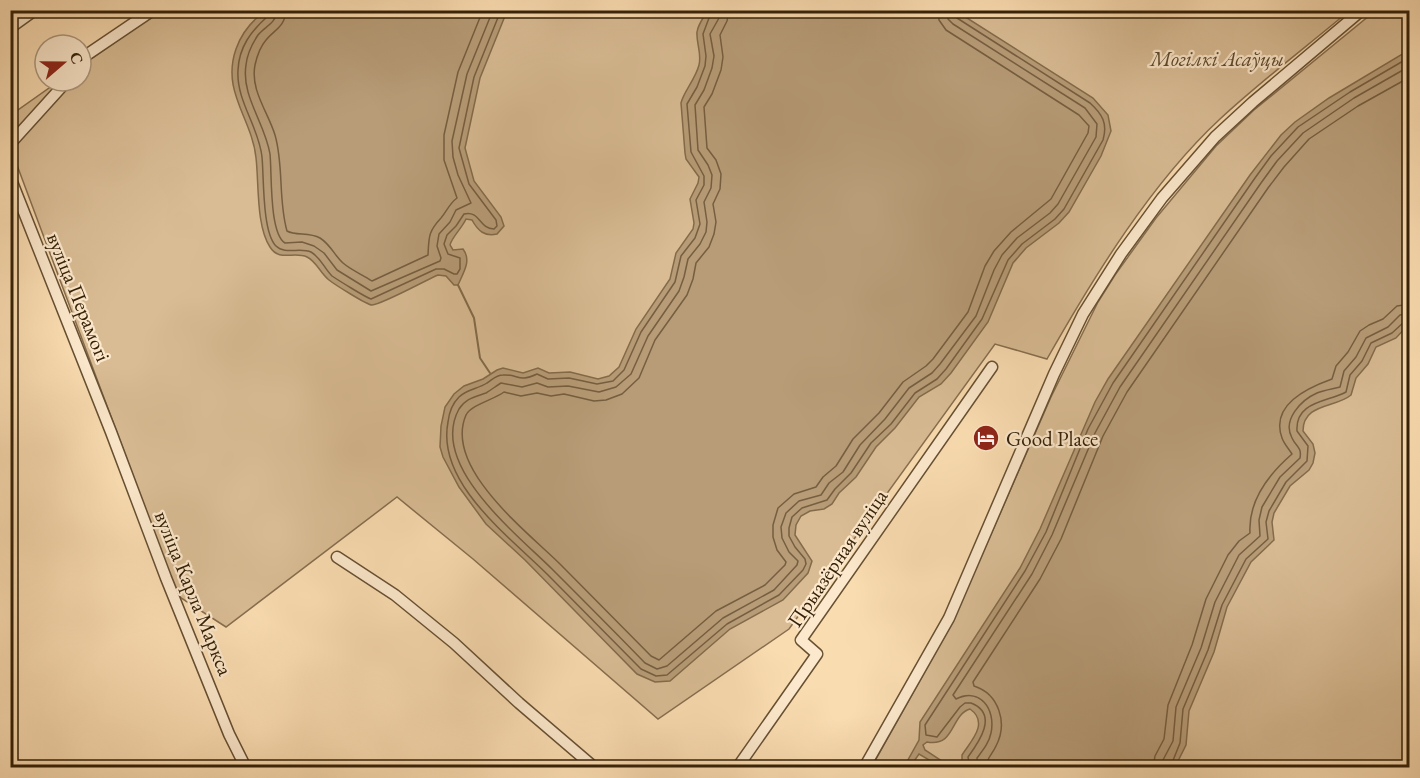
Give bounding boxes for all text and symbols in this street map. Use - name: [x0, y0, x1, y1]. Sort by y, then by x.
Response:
- north arrow: [33, 33, 93, 93]
- park label: Могілкі Асаўцы: [1148, 45, 1284, 72]
- text: С: [65, 49, 88, 67]
- street label: вуліца Перамогі: [41, 229, 117, 365]
- hotel icon: Good Place: [971, 423, 1001, 453]
- place label: Good Place: [1006, 425, 1098, 452]
- street label: Прыазёрная вуліца: [781, 483, 894, 632]
- street label: вуліца Карла Маркса: [149, 507, 240, 680]

